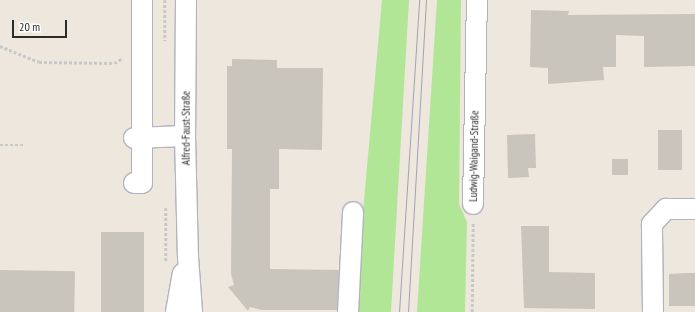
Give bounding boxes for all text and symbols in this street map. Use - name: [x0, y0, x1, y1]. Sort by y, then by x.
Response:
- scale bar: [14, 12, 69, 38]
- text: 20 m: [19, 19, 40, 34]
- street label: Alfred-Faust-Straße: [179, 91, 193, 165]
- street label: Ludwig-Waigand-Straße: [467, 110, 481, 202]

